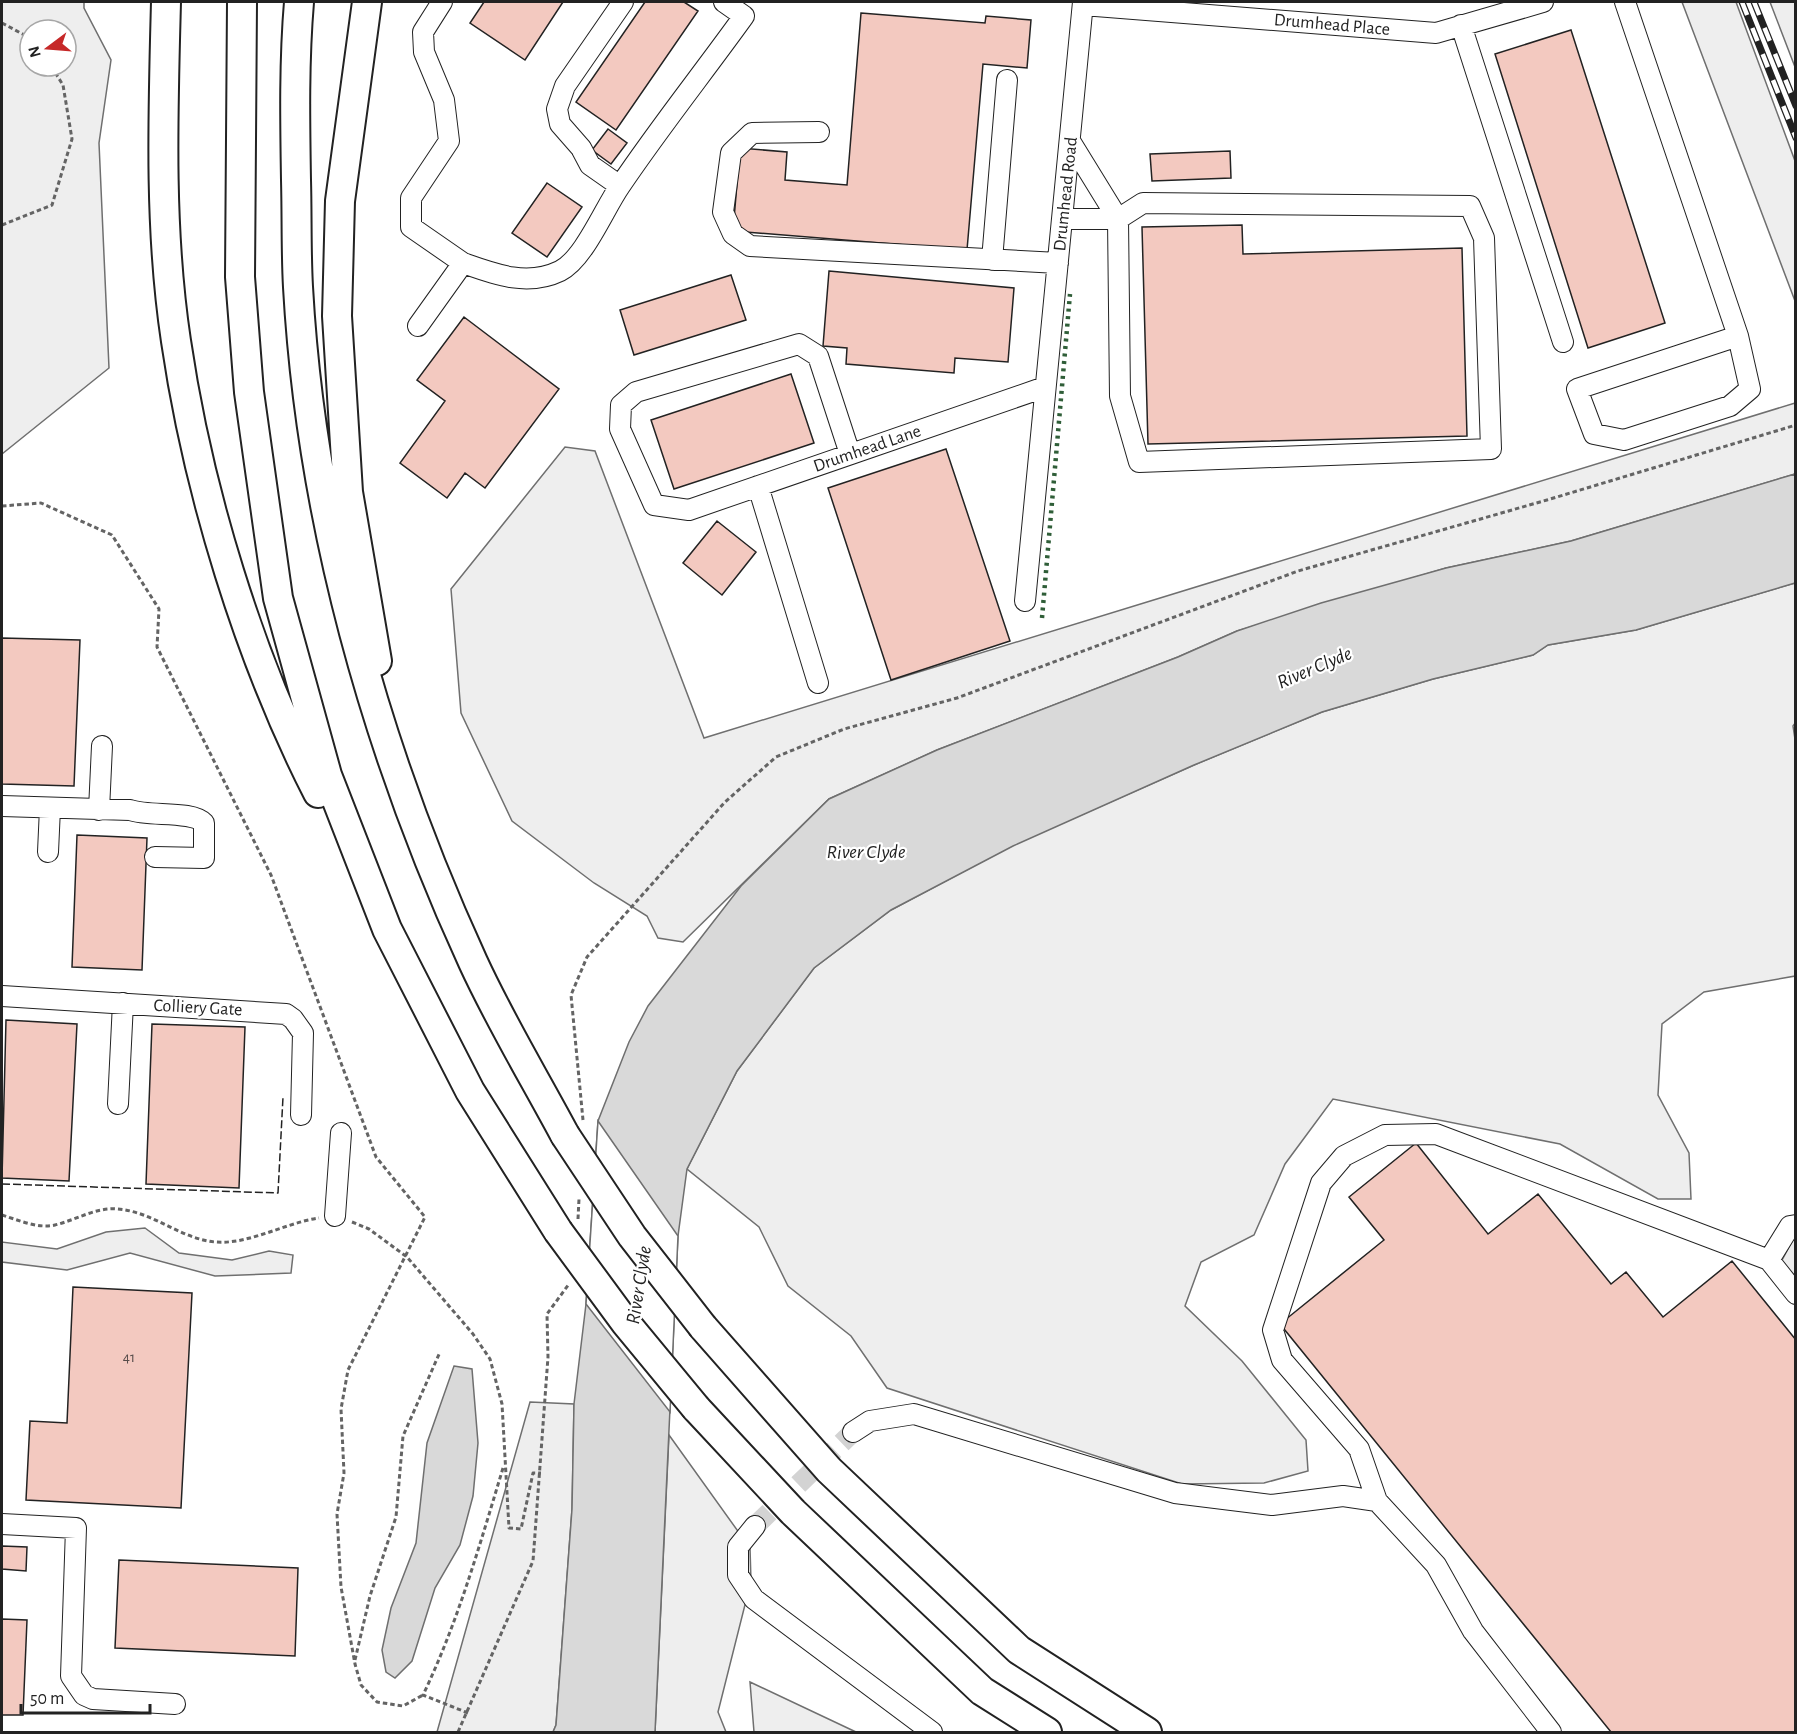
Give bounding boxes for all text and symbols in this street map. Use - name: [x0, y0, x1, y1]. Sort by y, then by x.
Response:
- street label: Drumhead Place: [1273, 11, 1391, 39]
- north arrow: [18, 18, 78, 78]
- text: N: [25, 44, 44, 59]
- street label: Drumhead Road: [1051, 136, 1081, 252]
- street label: Drumhead Lane: [811, 422, 923, 476]
- water label: River Clyde: [1274, 643, 1355, 693]
- water label: River Clyde: [827, 842, 906, 862]
- street label: Colliery Gate: [153, 997, 243, 1019]
- water label: River Clyde: [623, 1244, 655, 1326]
- house number: 41: [123, 1350, 135, 1365]
- scale bar: [21, 1677, 150, 1715]
- text: 50 m: [30, 1690, 64, 1708]

